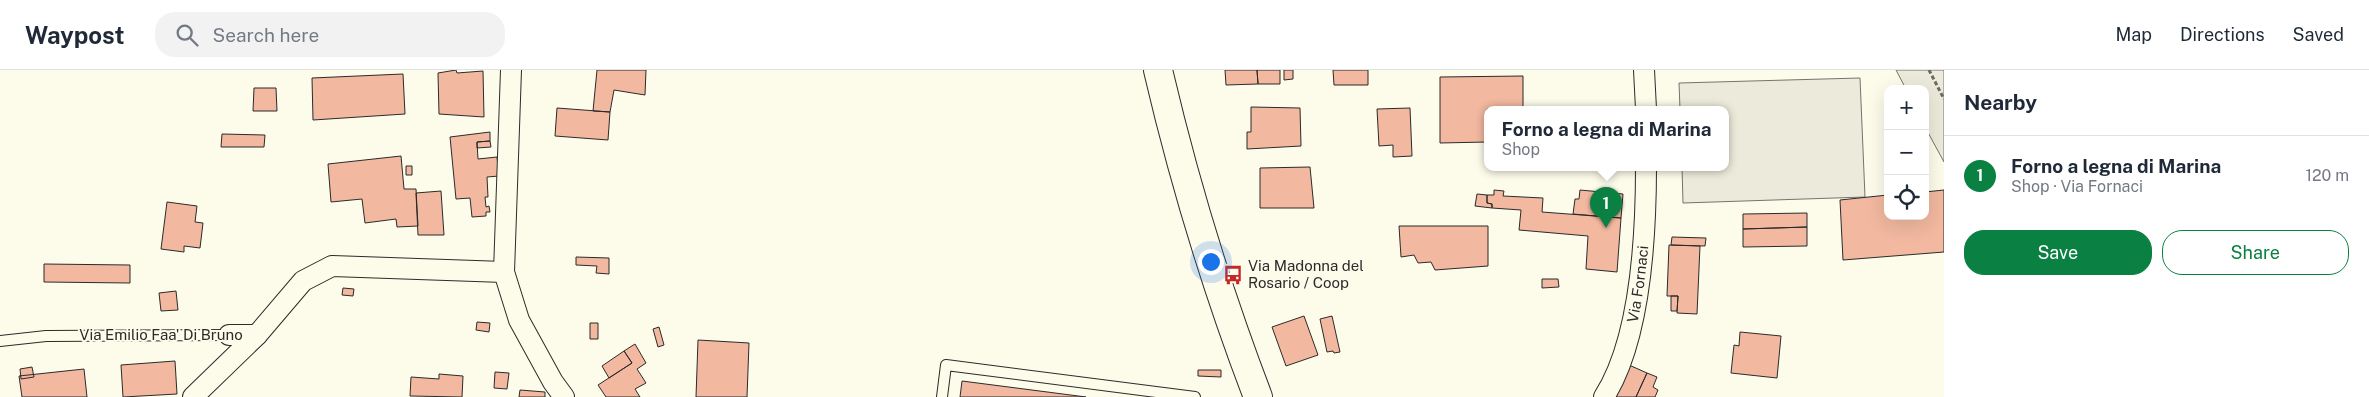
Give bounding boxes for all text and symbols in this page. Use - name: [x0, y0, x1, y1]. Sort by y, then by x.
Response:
- search box: [155, 12, 505, 57]
- text: Waypost: [25, 21, 125, 49]
- icon: search: [173, 21, 201, 49]
- text: Search here: [213, 24, 319, 46]
- text: Map: [2115, 24, 2152, 45]
- text: Directions: [2180, 24, 2265, 45]
- text: Saved: [2293, 24, 2344, 45]
- map controls: [1884, 85, 1929, 220]
- button: +: [1884, 85, 1929, 130]
- text: Nearby: [1964, 90, 2037, 115]
- popup: [1484, 106, 1729, 171]
- text: Forno a legna di Marina: [1501, 118, 1712, 140]
- button: −: [1884, 130, 1929, 175]
- text: Shop: [1501, 140, 1540, 159]
- text: Forno a legna di Marina: [2011, 155, 2221, 177]
- text: 1: [1977, 166, 1983, 185]
- text: 120 m: [2305, 166, 2349, 185]
- button: locate: [1884, 175, 1929, 220]
- text: Shop · Via Fornaci: [2011, 177, 2143, 196]
- pin: 1: [1590, 187, 1622, 228]
- button: Save: [1964, 230, 2152, 275]
- button: Share: [2162, 230, 2349, 275]
- street label: Via Fornaci: [1624, 245, 1651, 324]
- your location: [1198, 249, 1224, 275]
- place label: Via Madonna del Rosario / Coop: [1248, 257, 1364, 291]
- bus stop icon: Via Madonna del Rosario / Coop: [1222, 264, 1244, 286]
- street label: Via Emilio Faa' Di Bruno: [79, 326, 243, 343]

